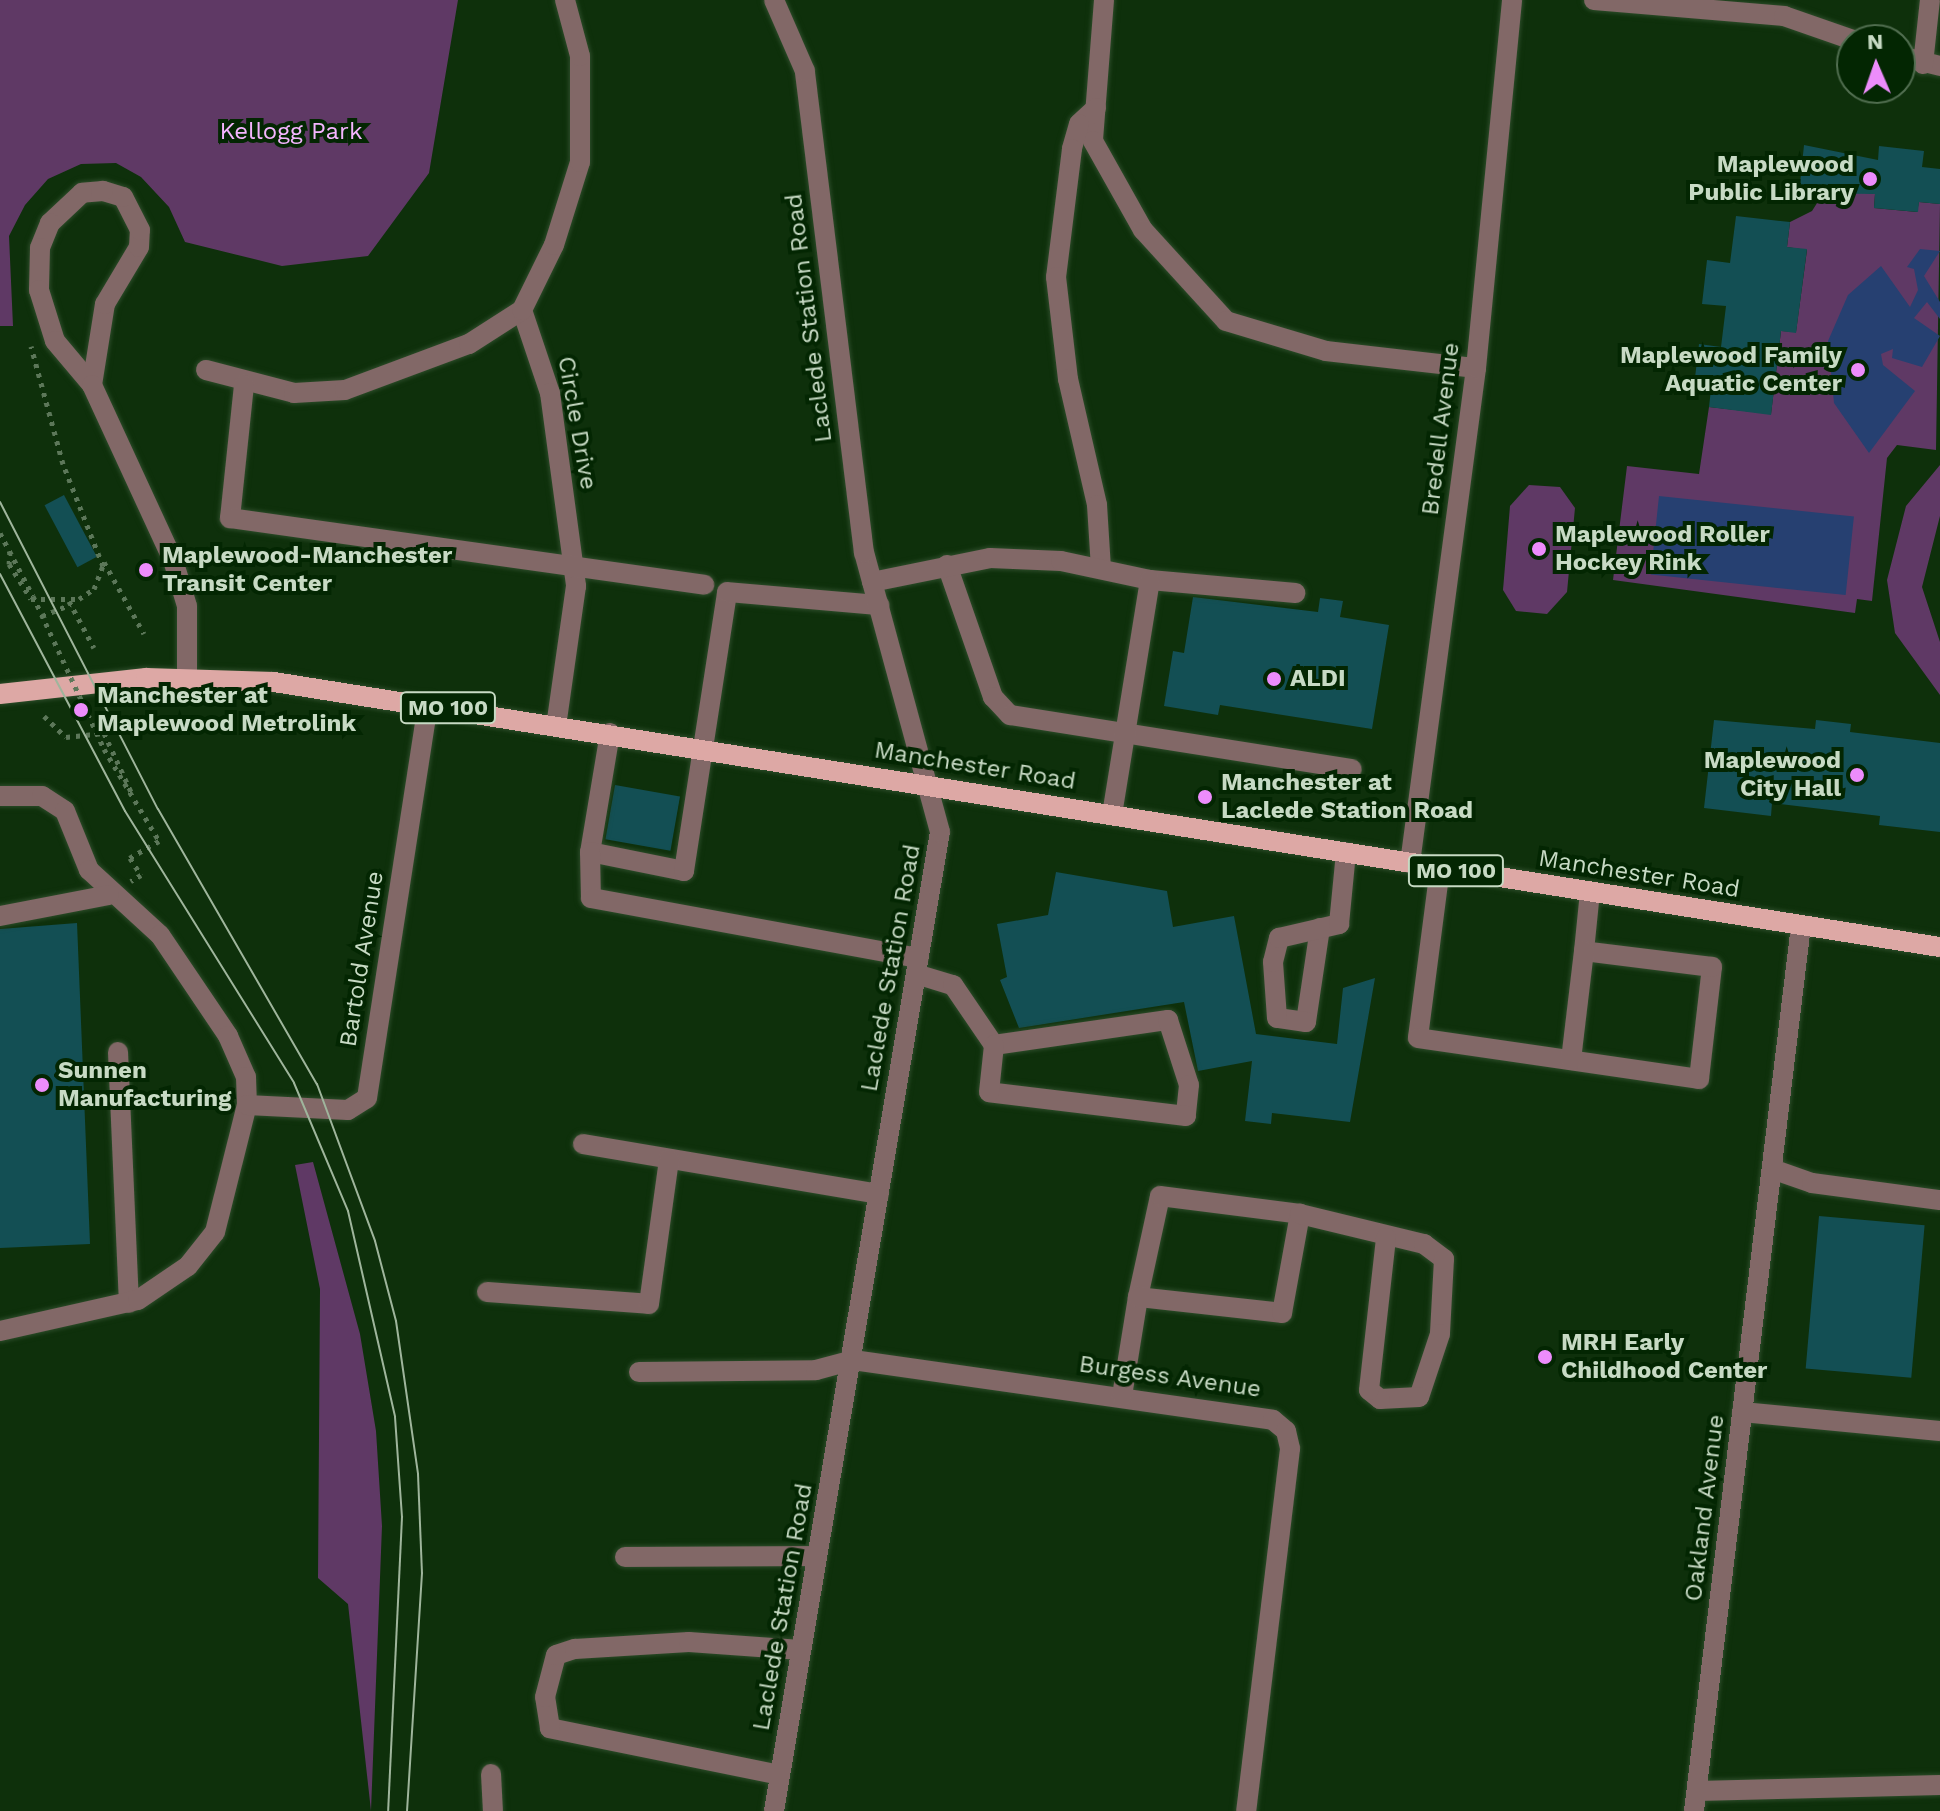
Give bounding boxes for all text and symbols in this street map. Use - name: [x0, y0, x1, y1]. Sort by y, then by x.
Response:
- north arrow: [1836, 24, 1916, 104]
- text: N: [1867, 29, 1884, 54]
- park label: Kellogg Park: [219, 118, 363, 146]
- place label: Maplewood Public Library: [1688, 151, 1854, 207]
- marker: Maplewood Public Library: [1861, 170, 1879, 188]
- street label: Laclede Station Road: [779, 192, 839, 444]
- street label: Bredell Avenue: [1416, 340, 1466, 518]
- place label: Maplewood Family Aquatic Center: [1620, 342, 1842, 398]
- street label: Circle Drive: [551, 354, 603, 492]
- marker: Maplewood Family Aquatic Center: [1849, 361, 1867, 379]
- place label: Maplewood Roller Hockey Rink: [1555, 521, 1770, 577]
- marker: Maplewood Roller Hockey Rink: [1530, 540, 1548, 558]
- place label: Maplewood-Manchester Transit Center: [162, 542, 452, 598]
- marker: Maplewood-Manchester Transit Center: [137, 561, 155, 579]
- place label: ALDI: [1290, 665, 1346, 693]
- marker: ALDI: [1265, 670, 1283, 688]
- place label: Manchester at Maplewood Metrolink: [97, 682, 356, 738]
- road number: MO 100: [398, 690, 498, 726]
- marker: Manchester at Maplewood Metrolink: [72, 701, 90, 719]
- street label: Manchester Road: [872, 736, 1078, 796]
- place label: Maplewood City Hall: [1704, 747, 1841, 803]
- marker: Maplewood City Hall: [1848, 766, 1866, 784]
- place label: Manchester at Laclede Station Road: [1221, 769, 1473, 825]
- marker: Manchester at Laclede Station Road: [1196, 788, 1214, 806]
- street label: Laclede Station Road: [855, 842, 927, 1094]
- street label: Manchester Road: [1536, 844, 1742, 904]
- road number: MO 100: [1406, 853, 1506, 889]
- street label: Bartold Avenue: [334, 869, 390, 1049]
- place label: Sunnen Manufacturing: [58, 1057, 231, 1113]
- marker: Sunnen Manufacturing: [33, 1076, 51, 1094]
- place label: MRH Early Childhood Center: [1561, 1329, 1767, 1385]
- marker: MRH Early Childhood Center: [1536, 1348, 1554, 1366]
- street label: Burgess Avenue: [1077, 1350, 1263, 1404]
- street label: Oakland Avenue: [1679, 1412, 1731, 1604]
- street label: Laclede Station Road: [747, 1481, 819, 1733]

